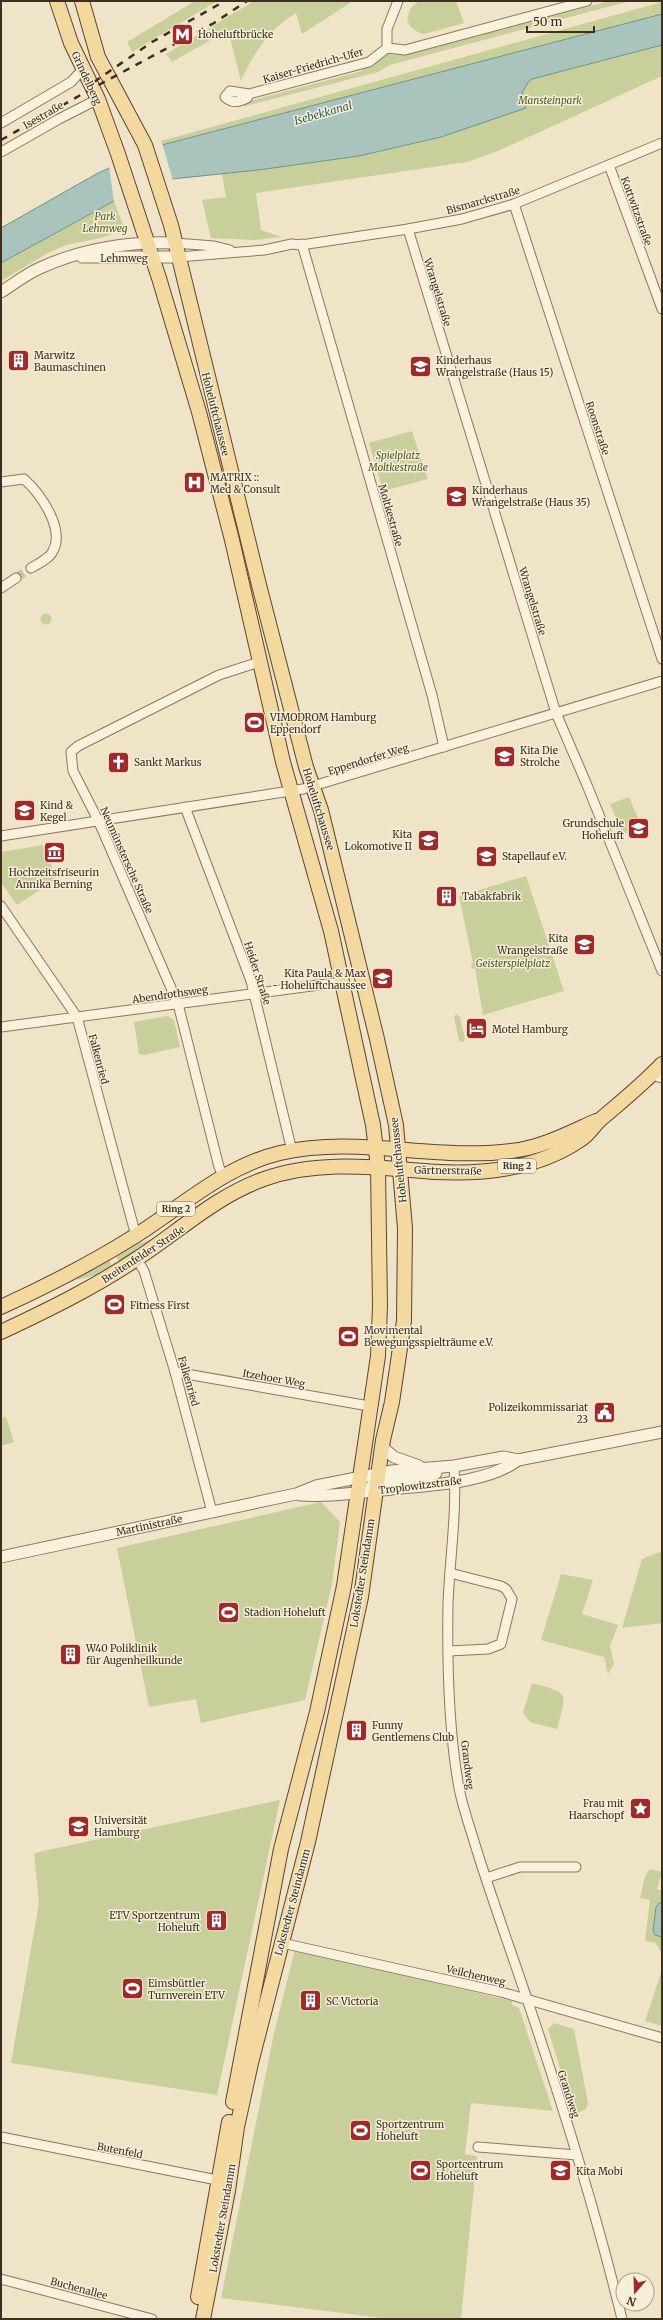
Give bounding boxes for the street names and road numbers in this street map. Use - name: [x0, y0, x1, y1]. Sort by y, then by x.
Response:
- street label: Kaiser-Friedrich-Ufer: [261, 45, 365, 86]
- street label: Grindelberg: [68, 49, 105, 107]
- street label: Isestraße: [21, 99, 66, 132]
- street label: Kottwitzstraße: [618, 175, 655, 247]
- street label: Bismarckstraße: [445, 184, 521, 217]
- street label: Lehmweg: [100, 252, 148, 265]
- street label: Wrangelstraße: [421, 256, 454, 328]
- street label: Hoheluftchaussee: [199, 371, 232, 457]
- street label: Roonstraße: [583, 400, 612, 457]
- street label: Moltkestraße: [375, 482, 406, 548]
- street label: Wrangelstraße: [516, 565, 549, 637]
- street label: Eppendorfer Weg: [326, 741, 410, 778]
- street label: Hoheluftchaussee: [300, 766, 337, 852]
- street label: Neumünstersche Straße: [97, 805, 156, 916]
- street label: Heider Straße: [241, 940, 274, 1007]
- street label: Abendrothsweg: [130, 983, 209, 1006]
- street label: Falkenried: [86, 1033, 111, 1086]
- street label: Hoheluftchaussee: [388, 1117, 409, 1203]
- road number: Ring 2: [498, 1159, 536, 1173]
- street label: Gärtnerstraße: [414, 1163, 482, 1178]
- road number: Ring 2: [157, 1202, 195, 1216]
- street label: Breitenfelder Straße: [99, 1223, 187, 1286]
- street label: Falkenried: [175, 1355, 202, 1408]
- street label: Itzehoer Weg: [242, 1367, 306, 1390]
- street label: Troplowitzstraße: [378, 1474, 462, 1497]
- street label: Martinistraße: [115, 1512, 183, 1539]
- street label: Lokstedter Steindamm: [347, 1518, 378, 1628]
- street label: Grandweg: [458, 1740, 477, 1790]
- street label: Lokstedter Steindamm: [272, 1847, 313, 1957]
- street label: Veilchenweg: [444, 1962, 507, 1989]
- street label: Grandweg: [555, 2069, 582, 2120]
- street label: Butenfeld: [96, 2140, 144, 2161]
- street label: Lokstedter Steindamm: [207, 2163, 238, 2273]
- street label: Buchenallee: [49, 2275, 109, 2302]

